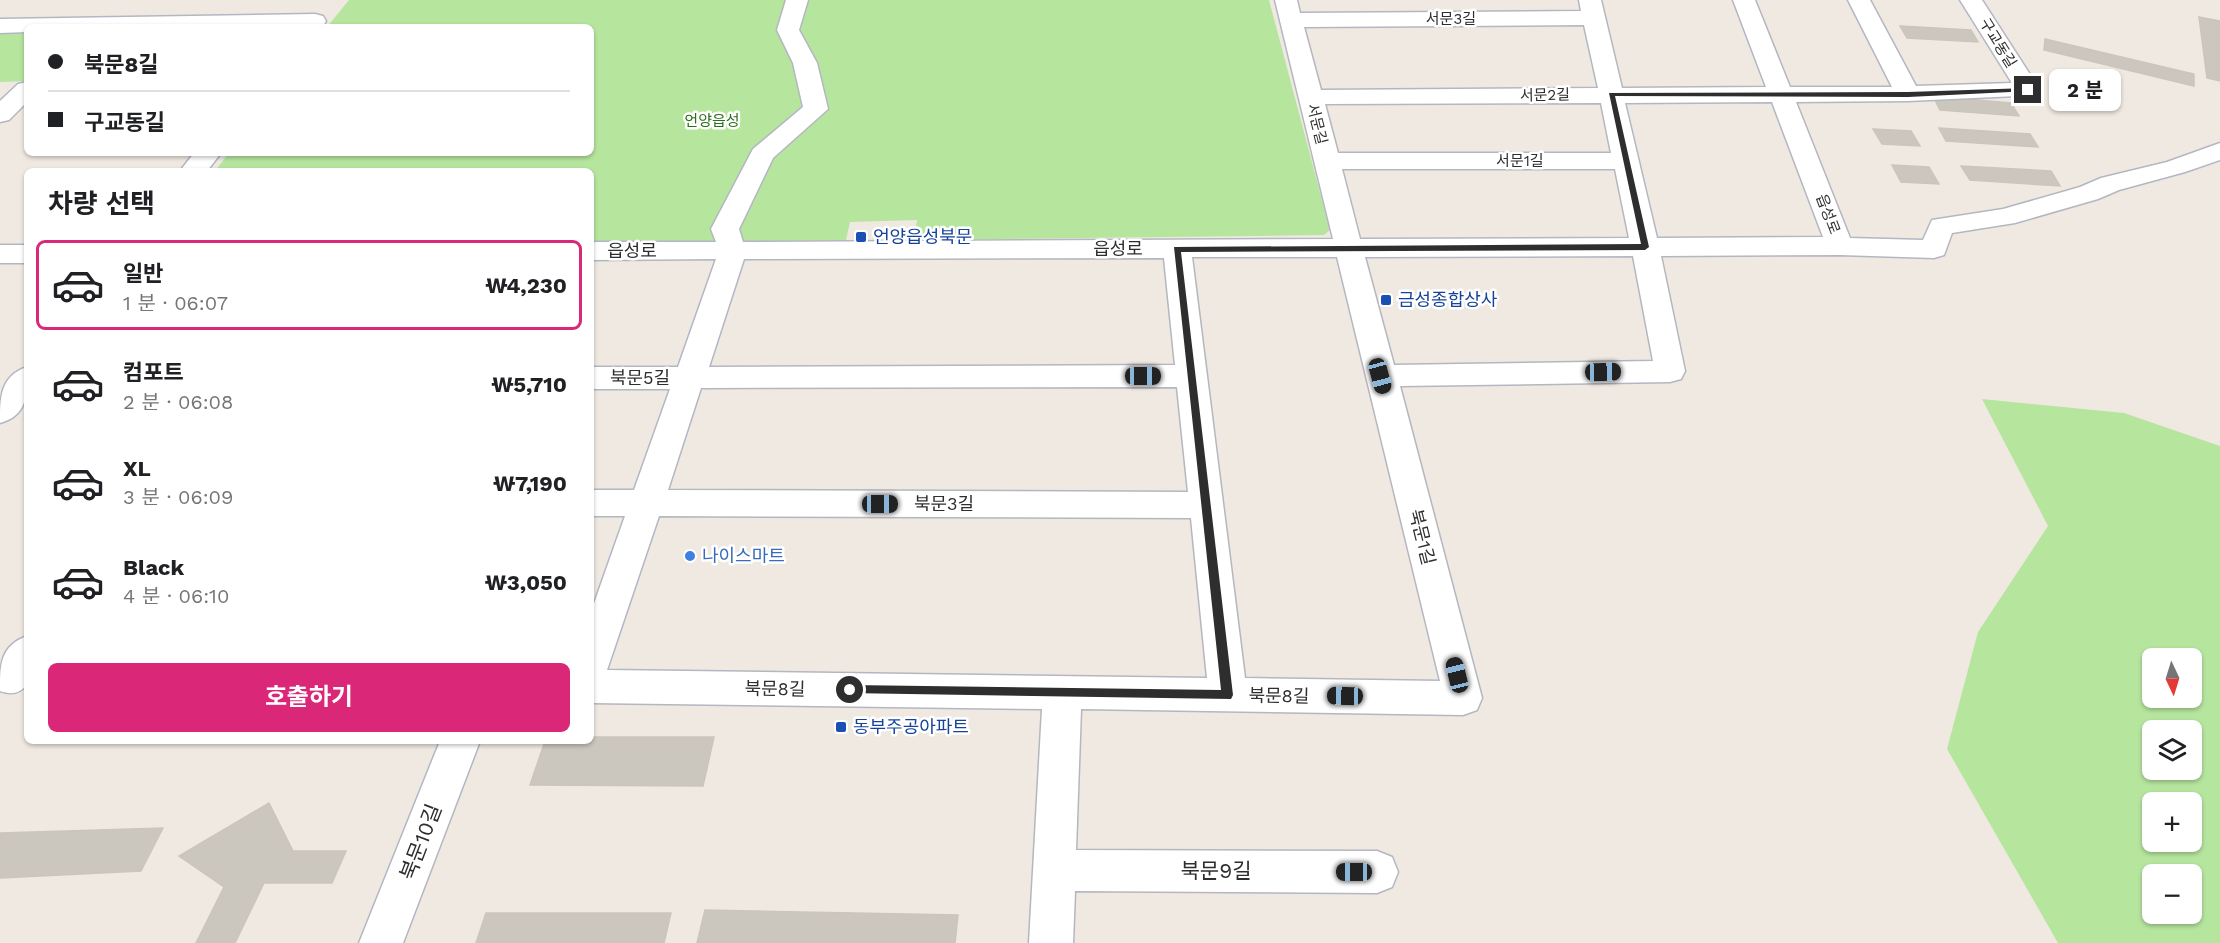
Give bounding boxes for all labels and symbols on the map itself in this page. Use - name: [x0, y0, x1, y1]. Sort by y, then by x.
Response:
- street label: 서문3길: [1426, 10, 1476, 28]
- street label: 구교동길: [1976, 15, 2020, 71]
- callout: 2 분: [2049, 69, 2121, 111]
- route end: [2014, 76, 2041, 103]
- street label: 서문2길: [1520, 86, 1570, 104]
- street label: 서문길: [1303, 102, 1331, 146]
- park label: 언양읍성: [684, 112, 740, 130]
- street label: 서문1길: [1496, 152, 1544, 170]
- street label: 읍성로: [1812, 191, 1844, 237]
- place label: 언양읍성북문: [873, 226, 972, 247]
- marker: 언양읍성북문: [854, 230, 868, 244]
- street label: 읍성로: [1093, 238, 1143, 259]
- street label: 읍성로: [607, 240, 657, 261]
- place label: 금성종합상사: [1398, 289, 1498, 310]
- marker: 금성종합상사: [1379, 293, 1393, 307]
- car: [1367, 356, 1393, 396]
- car: [1585, 363, 1621, 381]
- street label: 북문5길: [610, 367, 670, 388]
- car: [1125, 367, 1161, 385]
- street label: 북문3길: [914, 493, 974, 514]
- car: [862, 495, 898, 513]
- street label: 북문1길: [1405, 507, 1440, 567]
- place label: 나이스마트: [702, 545, 785, 566]
- marker: 나이스마트: [683, 549, 697, 563]
- north arrow: [2142, 648, 2202, 708]
- car: [1444, 655, 1470, 695]
- route start: [836, 676, 863, 703]
- street label: 북문8길: [744, 677, 806, 700]
- street label: 북문8길: [1248, 684, 1310, 707]
- car: [1327, 687, 1363, 705]
- place label: 동부주공아파트: [853, 716, 969, 737]
- marker: 동부주공아파트: [834, 720, 848, 734]
- street label: 북문10길: [395, 800, 446, 883]
- street label: 북문9길: [1181, 858, 1251, 883]
- car: [1336, 863, 1372, 881]

